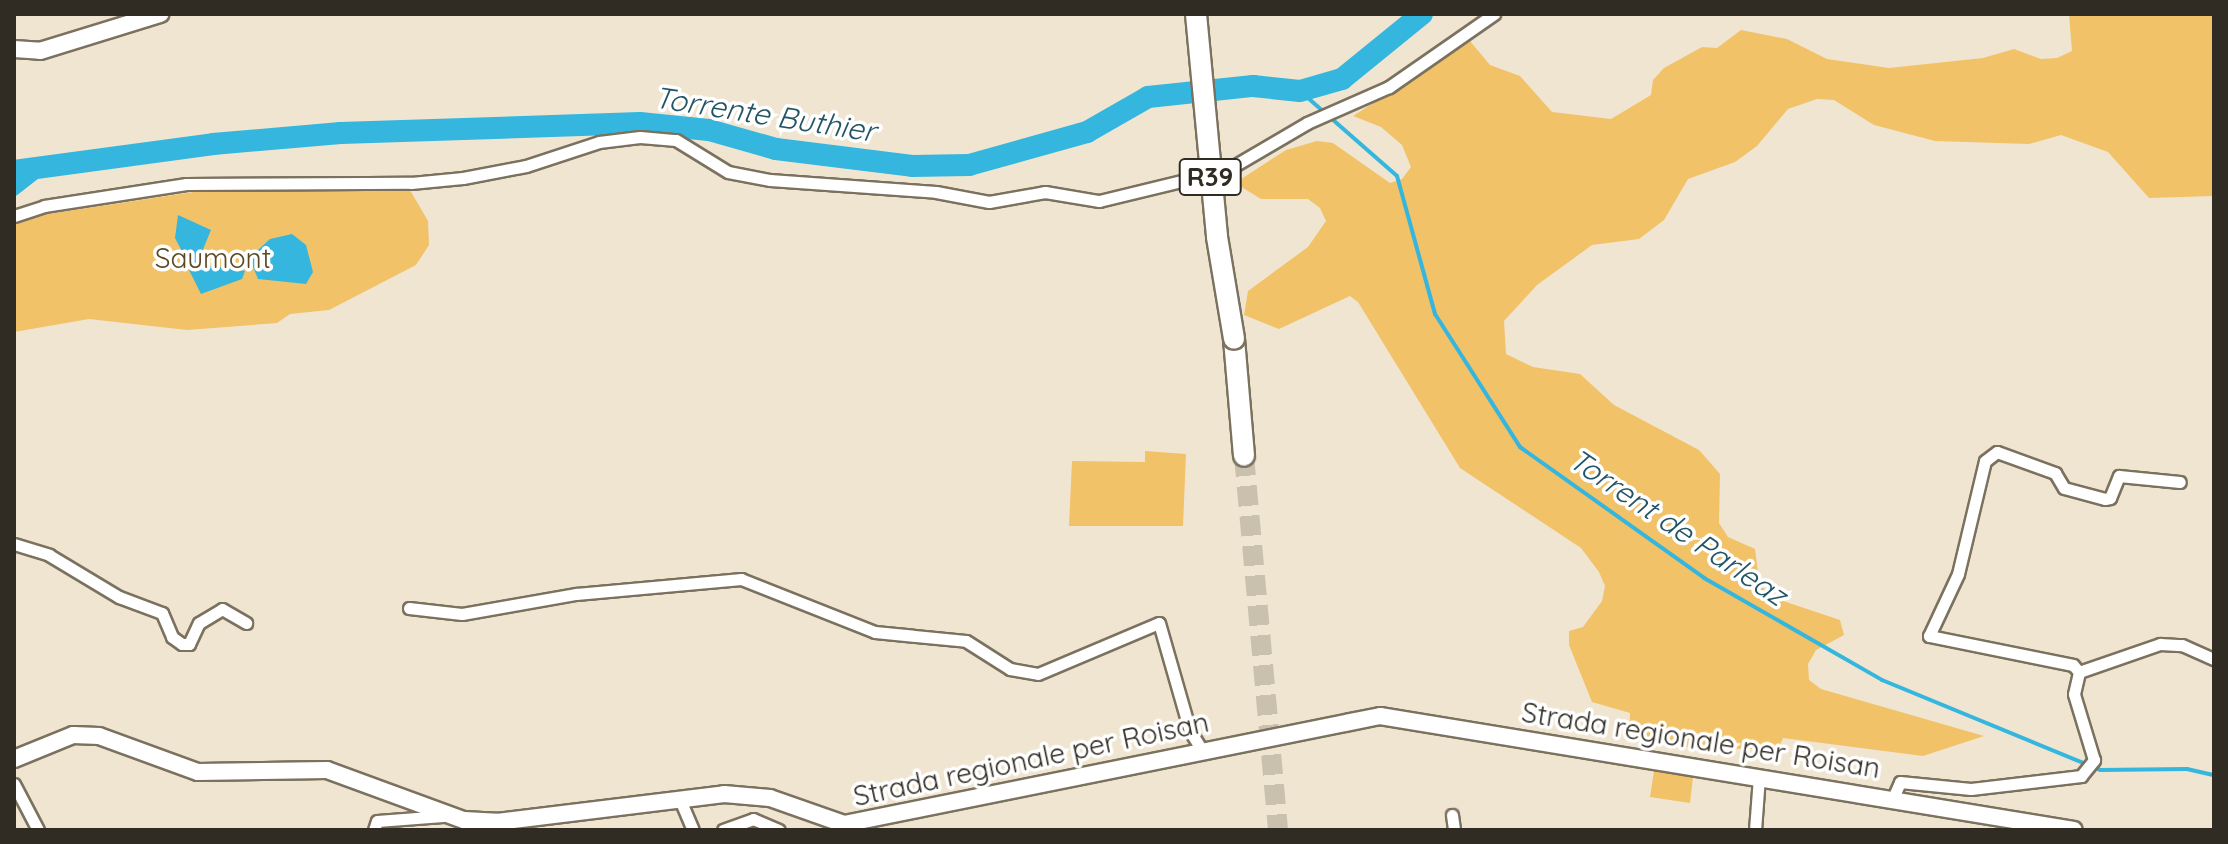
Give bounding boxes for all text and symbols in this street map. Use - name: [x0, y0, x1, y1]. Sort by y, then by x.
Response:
- water label: Torrente Buthier: [652, 79, 878, 149]
- road number: R39: [1178, 155, 1242, 199]
- park label: Saumont: [155, 241, 271, 275]
- water label: Torrent de Parleaz: [1562, 441, 1794, 613]
- street label: Strada regionale per Roisan: [1519, 695, 1883, 785]
- street label: Strada regionale per Roisan: [850, 705, 1212, 813]

